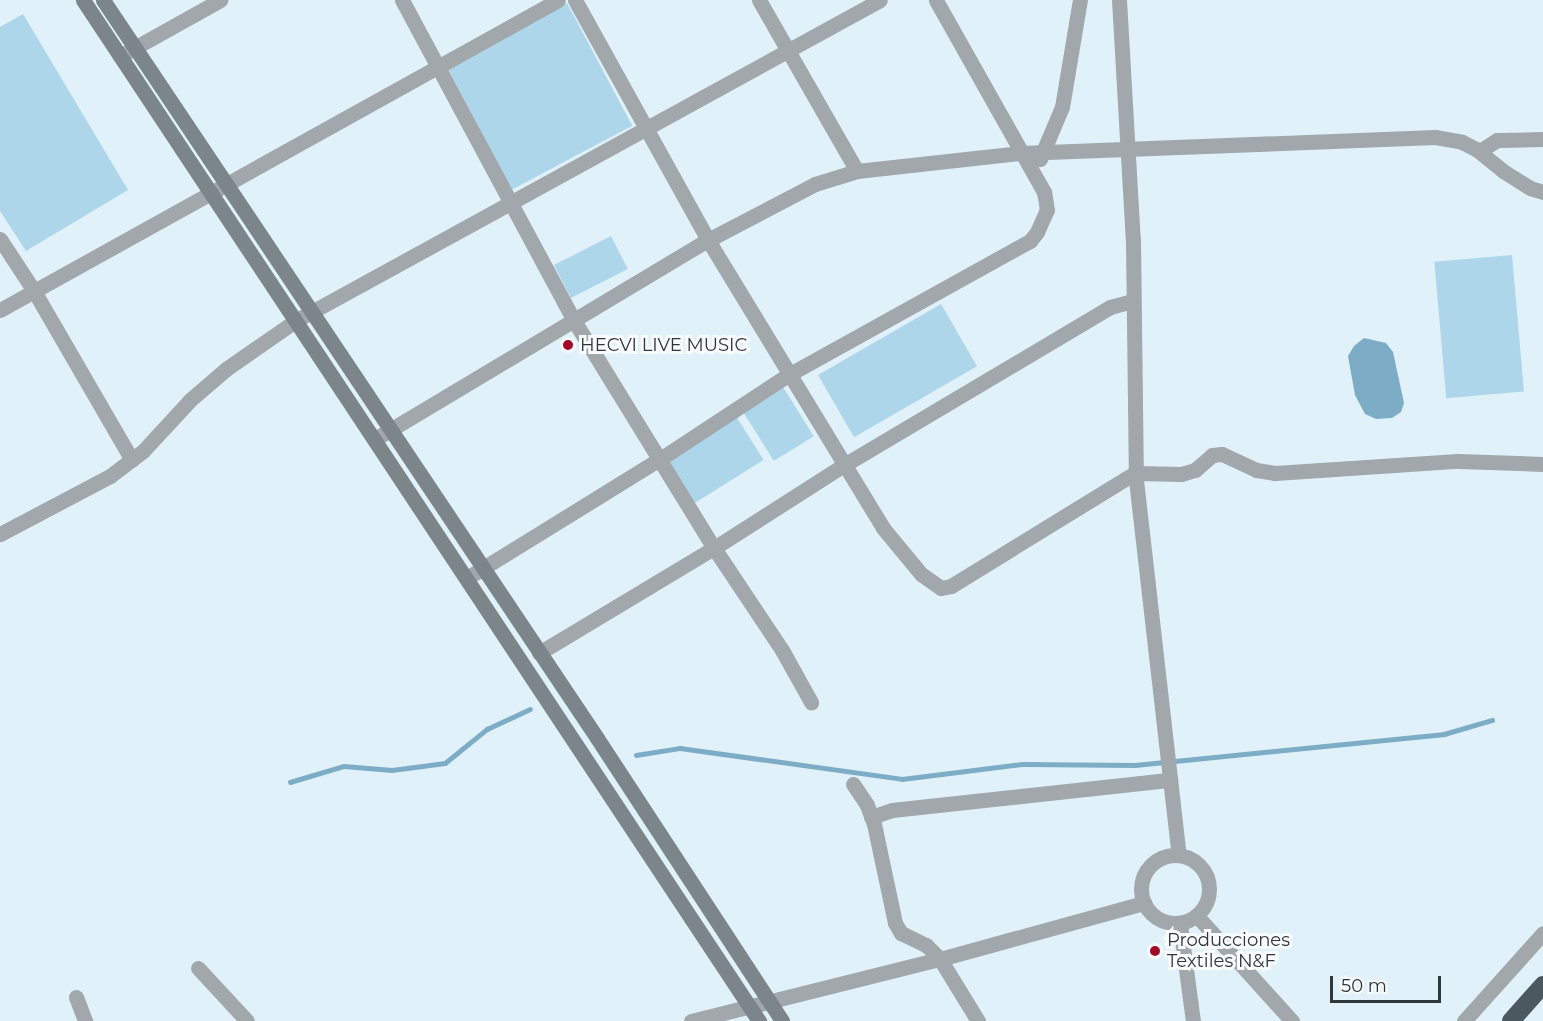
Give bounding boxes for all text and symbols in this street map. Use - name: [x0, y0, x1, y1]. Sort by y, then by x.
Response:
- place label: HECVI LIVE MUSIC: [580, 334, 747, 356]
- marker: HECVI LIVE MUSIC: [561, 338, 575, 352]
- place label: Producciones Textiles N&F: [1167, 930, 1290, 972]
- marker: Producciones Textiles N&F: [1148, 944, 1162, 958]
- scale bar: [1333, 964, 1444, 1002]
- text: 50 m: [1341, 975, 1387, 997]

